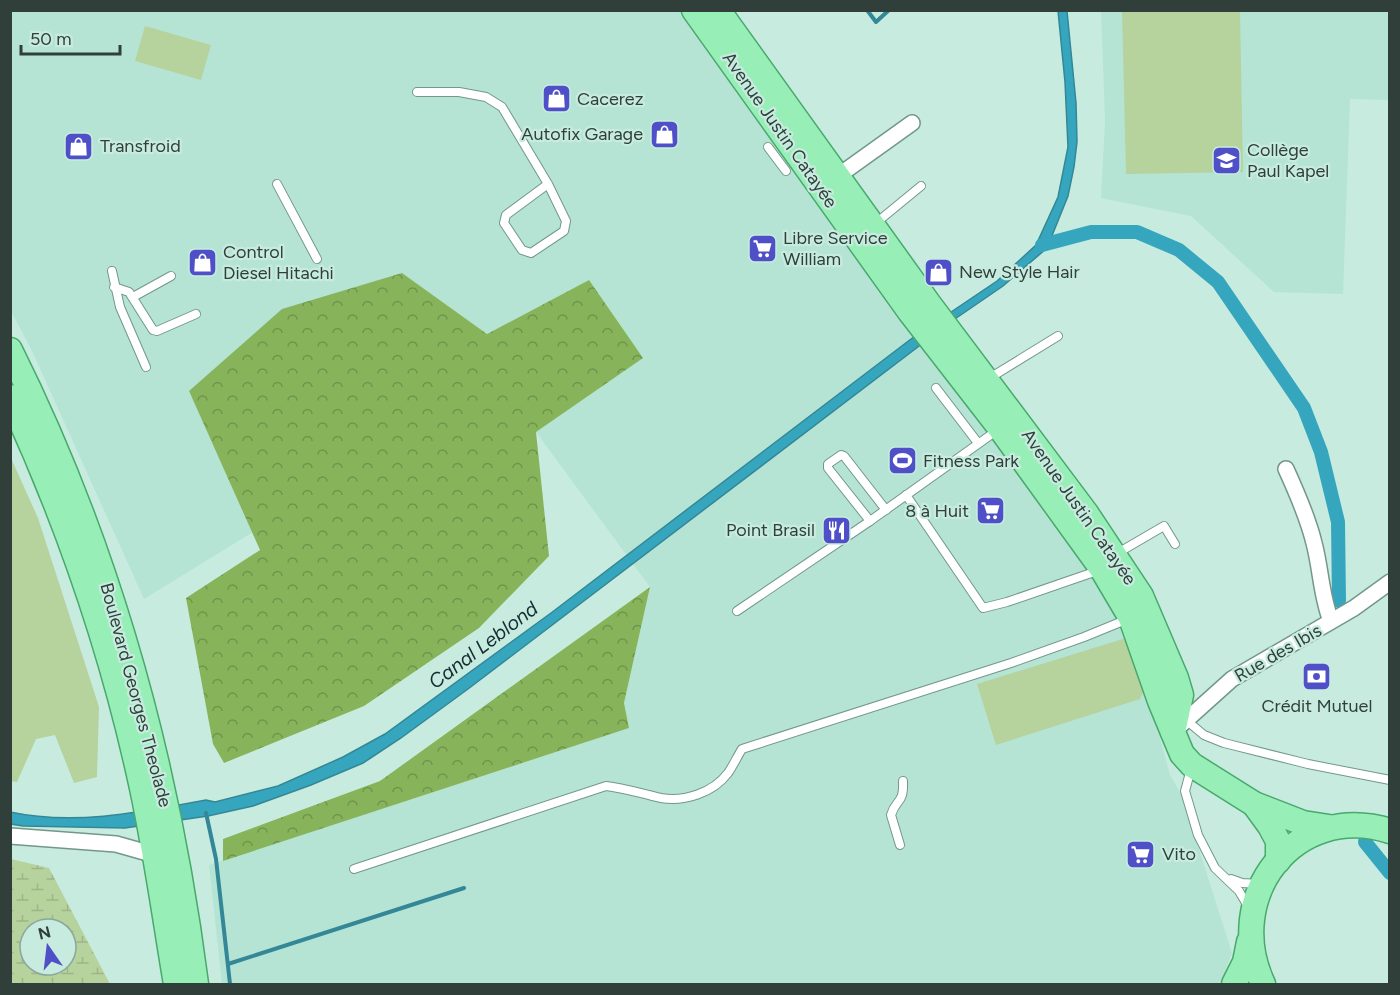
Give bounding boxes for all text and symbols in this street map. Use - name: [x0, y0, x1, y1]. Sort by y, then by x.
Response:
- scale bar: [21, 18, 120, 56]
- text: 50 m: [30, 28, 72, 50]
- street label: Avenue Justin Catayée: [718, 48, 842, 212]
- shop icon: Cacerez: [540, 83, 572, 115]
- place label: Cacerez: [577, 88, 644, 110]
- shop icon: Autofix Garage: [648, 118, 680, 150]
- place label: Autofix Garage: [521, 123, 643, 145]
- shop icon: Transfroid: [63, 130, 95, 162]
- place label: Transfroid: [100, 135, 181, 157]
- place label: Collège Paul Kapel: [1247, 139, 1329, 182]
- school or university icon: Collège Paul Kapel: [1210, 144, 1242, 176]
- place label: Libre Service William: [783, 227, 888, 270]
- supermarket icon: Libre Service William: [746, 232, 778, 264]
- place label: Control Diesel Hitachi: [223, 241, 334, 284]
- shop icon: Control Diesel Hitachi: [186, 246, 218, 278]
- shop icon: New Style Hair: [922, 256, 954, 288]
- place label: New Style Hair: [959, 261, 1080, 283]
- street label: Avenue Justin Catayée: [1017, 425, 1141, 589]
- sports icon: Fitness Park: [886, 445, 918, 477]
- place label: Fitness Park: [923, 450, 1019, 472]
- supermarket icon: 8 à Huit: [974, 495, 1006, 527]
- place label: 8 à Huit: [905, 500, 969, 522]
- restaurant icon: Point Brasil: [820, 514, 852, 546]
- place label: Point Brasil: [726, 519, 815, 541]
- street label: Boulevard Georges Theolade: [95, 580, 177, 810]
- water label: Canal Leblond: [424, 596, 543, 694]
- street label: Rue des Ibis: [1231, 619, 1325, 687]
- bank icon: Crédit Mutuel: [1301, 661, 1333, 693]
- place label: Crédit Mutuel: [1262, 695, 1372, 717]
- supermarket icon: Vito: [1125, 838, 1157, 870]
- place label: Vito: [1162, 843, 1196, 865]
- north arrow: [18, 917, 78, 977]
- text: N: [36, 922, 53, 944]

